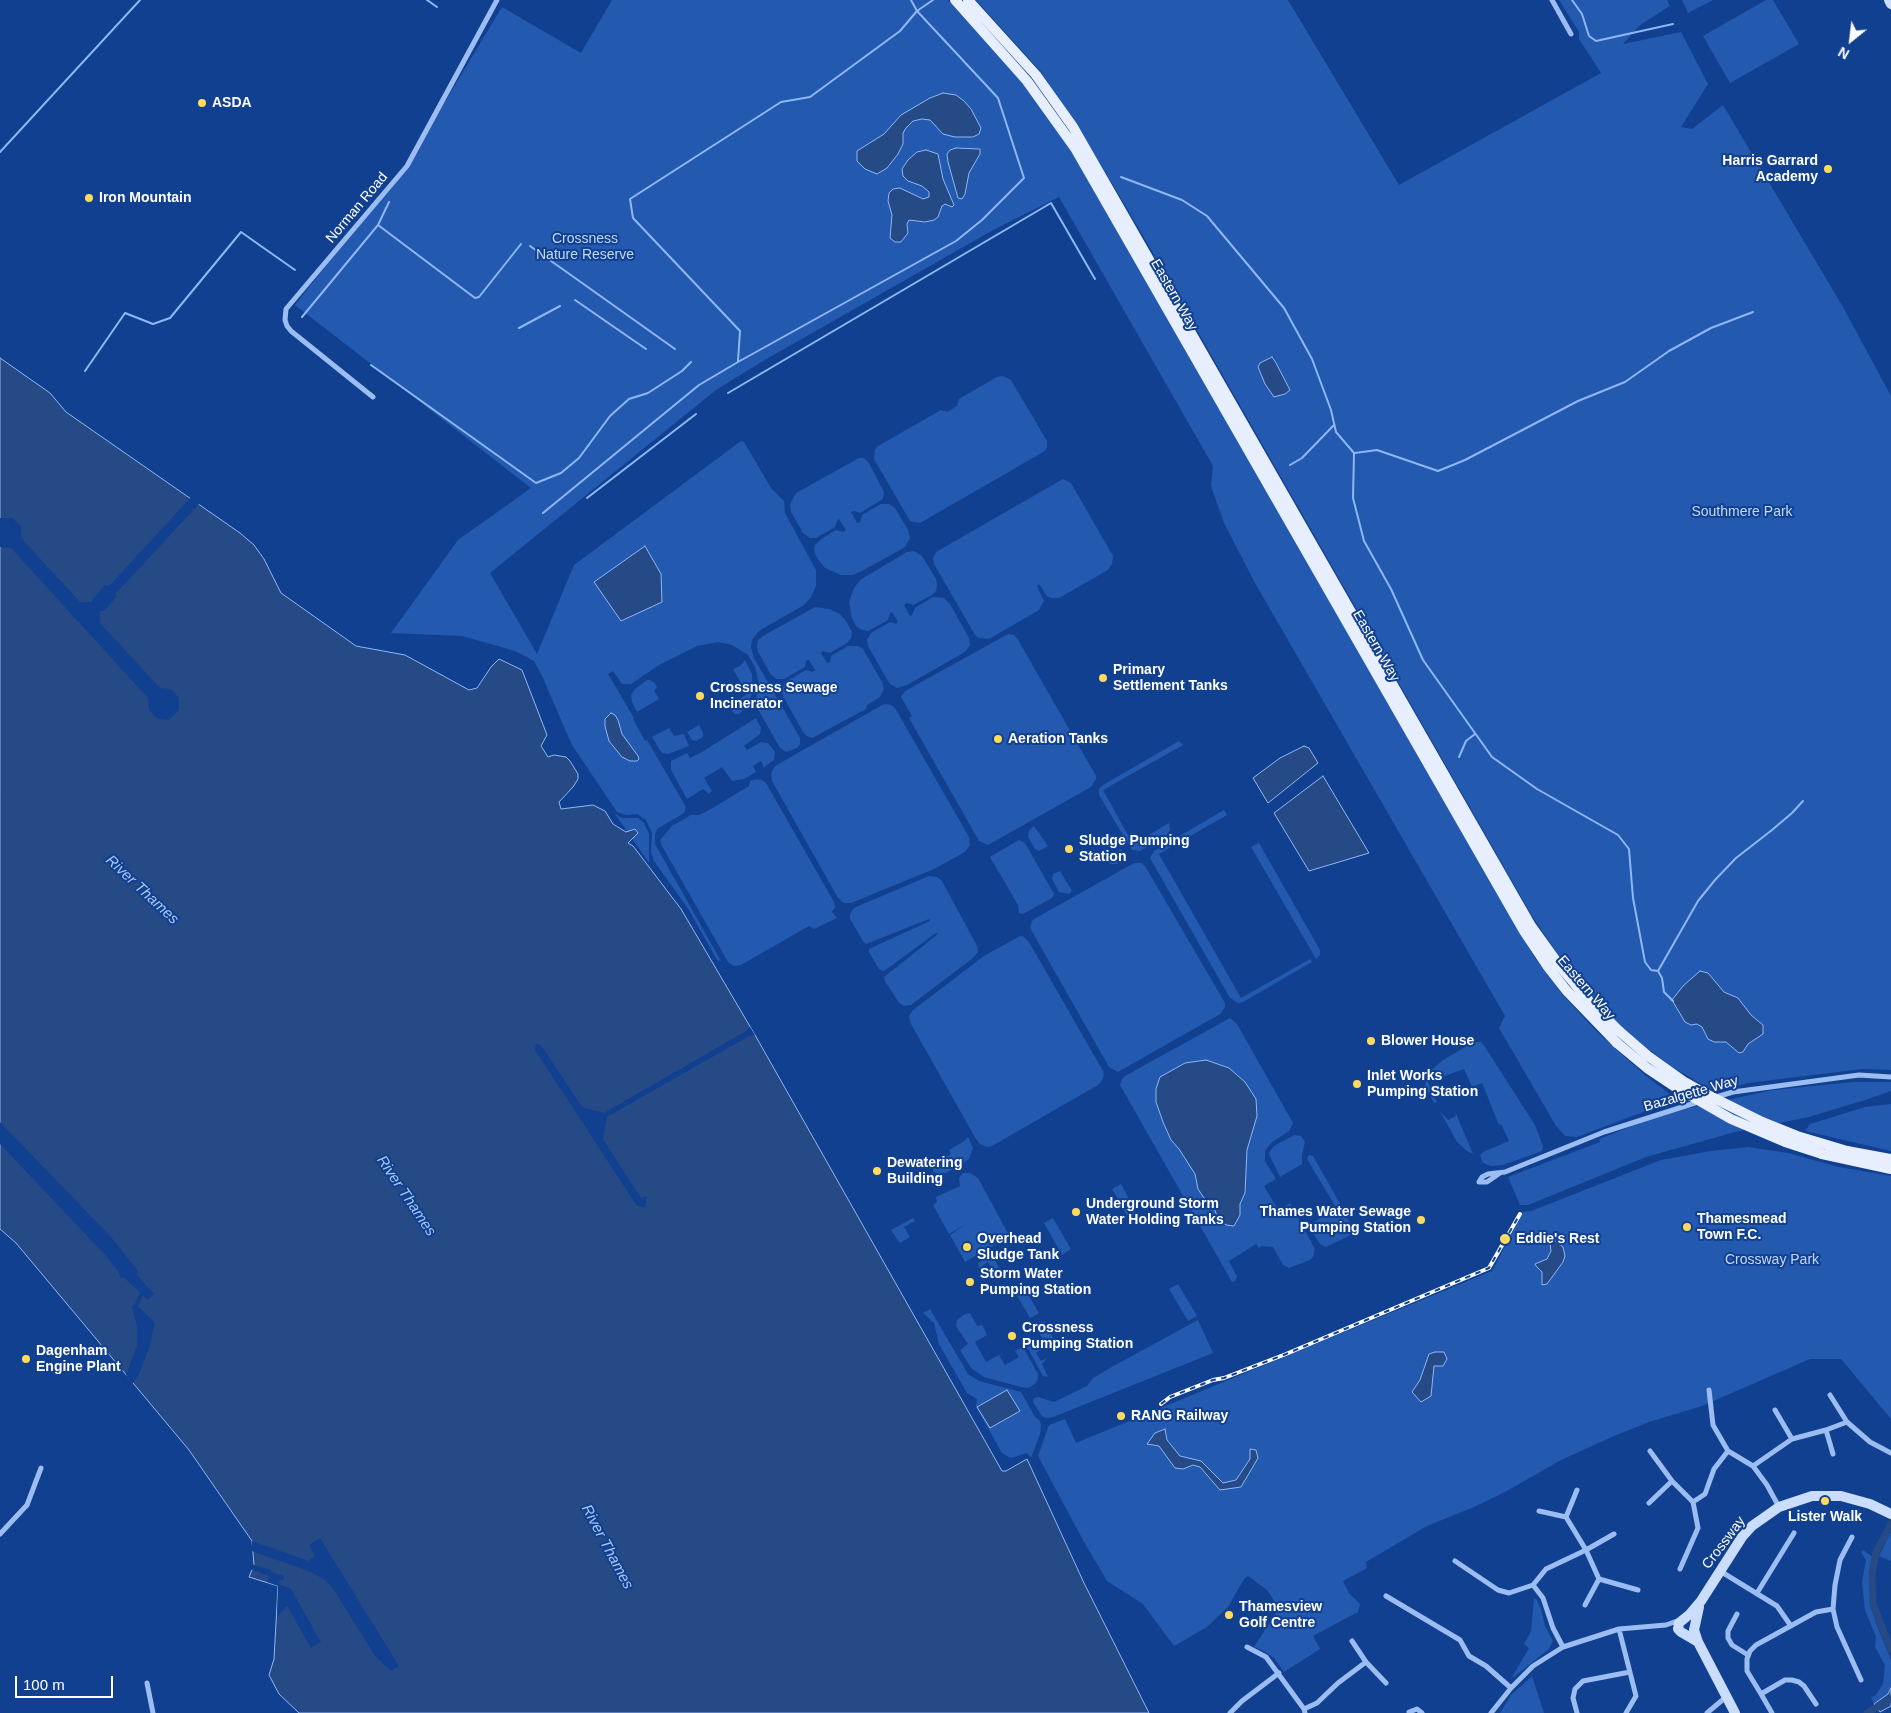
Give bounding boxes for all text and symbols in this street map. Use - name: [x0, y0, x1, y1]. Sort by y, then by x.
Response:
- north arrow: [1826, 15, 1876, 65]
- text: N: [1835, 44, 1852, 63]
- place label: ASDA: [212, 95, 252, 111]
- marker: ASDA: [196, 97, 208, 109]
- place label: Harris Garrard Academy: [1722, 153, 1818, 186]
- marker: Harris Garrard Academy: [1822, 163, 1834, 175]
- street label: Norman Road: [323, 169, 391, 247]
- place label: Iron Mountain: [99, 190, 192, 206]
- marker: Iron Mountain: [83, 192, 95, 204]
- park label: Crossness Nature Reserve: [536, 231, 634, 264]
- street label: Eastern Way: [1147, 256, 1201, 334]
- park label: Southmere Park: [1691, 504, 1793, 520]
- street label: Eastern Way: [1349, 607, 1403, 685]
- place label: Primary Settlement Tanks: [1113, 662, 1228, 694]
- marker: Primary Settlement Tanks: [1097, 672, 1109, 684]
- place label: Crossness Sewage Incinerator: [710, 680, 838, 712]
- marker: Crossness Sewage Incinerator: [694, 690, 706, 702]
- place label: Aeration Tanks: [1008, 731, 1108, 747]
- marker: Aeration Tanks: [992, 733, 1004, 745]
- place label: Sludge Pumping Station: [1079, 833, 1189, 866]
- marker: Sludge Pumping Station: [1063, 843, 1075, 855]
- water label: River Thames: [102, 852, 182, 928]
- street label: Eastern Way: [1554, 952, 1618, 1024]
- place label: Blower House: [1381, 1033, 1474, 1049]
- marker: Blower House: [1365, 1035, 1377, 1047]
- place label: Inlet Works Pumping Station: [1367, 1068, 1478, 1100]
- street label: Bazalgette Way: [1642, 1072, 1740, 1116]
- marker: Inlet Works Pumping Station: [1351, 1078, 1363, 1090]
- water label: River Thames: [372, 1152, 440, 1240]
- place label: Dewatering Building: [887, 1155, 962, 1188]
- marker: Dewatering Building: [871, 1165, 883, 1177]
- place label: Underground Storm Water Holding Tanks: [1086, 1196, 1224, 1228]
- place label: Thames Water Sewage Pumping Station: [1260, 1204, 1411, 1236]
- marker: Underground Storm Water Holding Tanks: [1070, 1206, 1082, 1218]
- place label: Thamesmead Town F.C.: [1697, 1211, 1786, 1244]
- marker: Thames Water Sewage Pumping Station: [1415, 1214, 1427, 1226]
- marker: Thamesmead Town F.C.: [1681, 1221, 1693, 1233]
- place label: Overhead Sludge Tank: [977, 1231, 1059, 1264]
- place label: Eddie's Rest: [1516, 1231, 1599, 1247]
- marker: Eddie's Rest: [1498, 1232, 1512, 1246]
- marker: Overhead Sludge Tank: [961, 1241, 973, 1253]
- park label: Crossway Park: [1725, 1252, 1819, 1268]
- place label: Storm Water Pumping Station: [980, 1266, 1091, 1298]
- marker: Storm Water Pumping Station: [964, 1276, 976, 1288]
- place label: Crossness Pumping Station: [1022, 1320, 1133, 1352]
- marker: Crossness Pumping Station: [1006, 1330, 1018, 1342]
- place label: Dagenham Engine Plant: [36, 1343, 121, 1375]
- marker: Dagenham Engine Plant: [20, 1353, 32, 1365]
- place label: RANG Railway: [1131, 1408, 1228, 1424]
- marker: RANG Railway: [1115, 1410, 1127, 1422]
- marker: Lister Walk: [1819, 1495, 1831, 1507]
- water label: River Thames: [577, 1502, 637, 1592]
- place label: Lister Walk: [1788, 1509, 1862, 1525]
- street label: Crossway: [1699, 1513, 1749, 1573]
- place label: Thamesview Golf Centre: [1239, 1599, 1322, 1631]
- marker: Thamesview Golf Centre: [1223, 1609, 1235, 1621]
- scale bar: [18, 1666, 115, 1698]
- text: 100 m: [23, 1676, 65, 1693]

